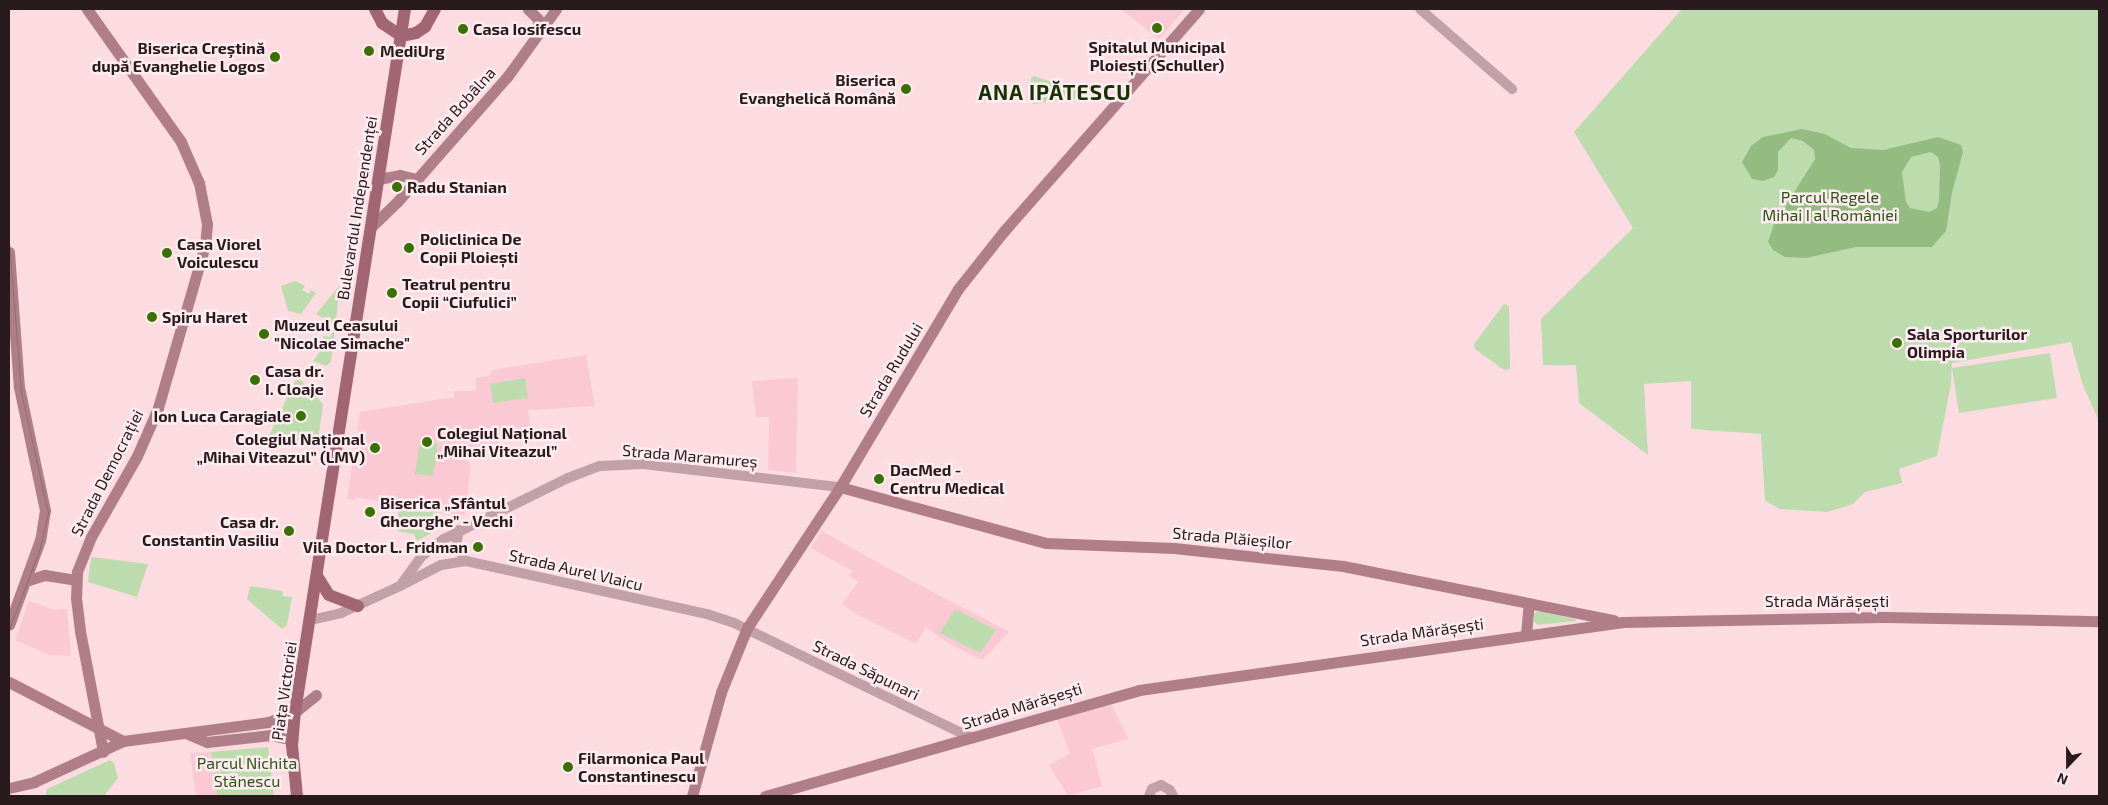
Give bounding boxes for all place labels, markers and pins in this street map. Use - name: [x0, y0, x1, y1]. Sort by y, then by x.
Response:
- place label: Casa Iosifescu: [473, 19, 581, 39]
- marker: Spitalul Municipal Ploiești (Schuller): [1150, 21, 1164, 35]
- marker: Casa Iosifescu: [457, 23, 469, 35]
- place label: Spitalul Municipal Ploiești (Schuller): [1088, 37, 1226, 75]
- place label: Biserica Creştină după Evanghelie Logos: [92, 38, 265, 76]
- place label: MediUrg: [380, 41, 445, 61]
- marker: MediUrg: [362, 44, 376, 58]
- marker: Biserica Creştină după Evanghelie Logos: [269, 51, 281, 63]
- place label: Biserica Evanghelică Română: [739, 70, 896, 108]
- marker: Biserica Evanghelică Română: [900, 83, 912, 95]
- place label: Radu Stanian: [407, 177, 507, 197]
- marker: Radu Stanian: [391, 181, 403, 193]
- place label: Policlinica De Copii Ploiești: [420, 229, 521, 267]
- place label: Casa Viorel Voiculescu: [177, 234, 262, 272]
- marker: Policlinica De Copii Ploiești: [402, 241, 416, 255]
- marker: Casa Viorel Voiculescu: [161, 247, 173, 259]
- place label: Teatrul pentru Copii “Ciufulici”: [402, 274, 517, 312]
- marker: Teatrul pentru Copii “Ciufulici”: [386, 287, 398, 299]
- place label: Spiru Haret: [162, 307, 248, 327]
- marker: Spiru Haret: [146, 311, 158, 323]
- place label: Muzeul Ceasului "Nicolae Simache": [274, 315, 410, 353]
- place label: Sala Sporturilor Olimpia: [1907, 324, 2027, 362]
- marker: Muzeul Ceasului "Nicolae Simache": [258, 328, 270, 340]
- marker: Sala Sporturilor Olimpia: [1891, 337, 1903, 349]
- place label: Casa dr. I. Cloaje: [265, 361, 324, 399]
- marker: Casa dr. I. Cloaje: [249, 374, 261, 386]
- place label: Ion Luca Caragiale: [153, 406, 291, 426]
- marker: Ion Luca Caragiale: [295, 410, 307, 422]
- place label: Colegiul Național „Mihai Viteazul”: [437, 423, 567, 461]
- place label: Colegiul Național „Mihai Viteazul” (LMV): [196, 429, 365, 467]
- marker: Colegiul Național „Mihai Viteazul”: [421, 436, 433, 448]
- marker: Colegiul Național „Mihai Viteazul” (LMV): [369, 442, 381, 454]
- place label: DacMed - Centru Medical: [890, 460, 1005, 498]
- marker: DacMed - Centru Medical: [872, 472, 886, 486]
- place label: Biserica „Sfântul Gheorghe” - Vechi: [380, 493, 514, 531]
- marker: Biserica „Sfântul Gheorghe” - Vechi: [364, 506, 376, 518]
- place label: Casa dr. Constantin Vasiliu: [142, 512, 279, 550]
- marker: Casa dr. Constantin Vasiliu: [283, 525, 295, 537]
- place label: Vila Doctor L. Fridman: [302, 537, 468, 557]
- marker: Vila Doctor L. Fridman: [472, 541, 484, 553]
- place label: Filarmonica Paul Constantinescu: [578, 748, 704, 786]
- marker: Filarmonica Paul Constantinescu: [562, 761, 574, 773]

